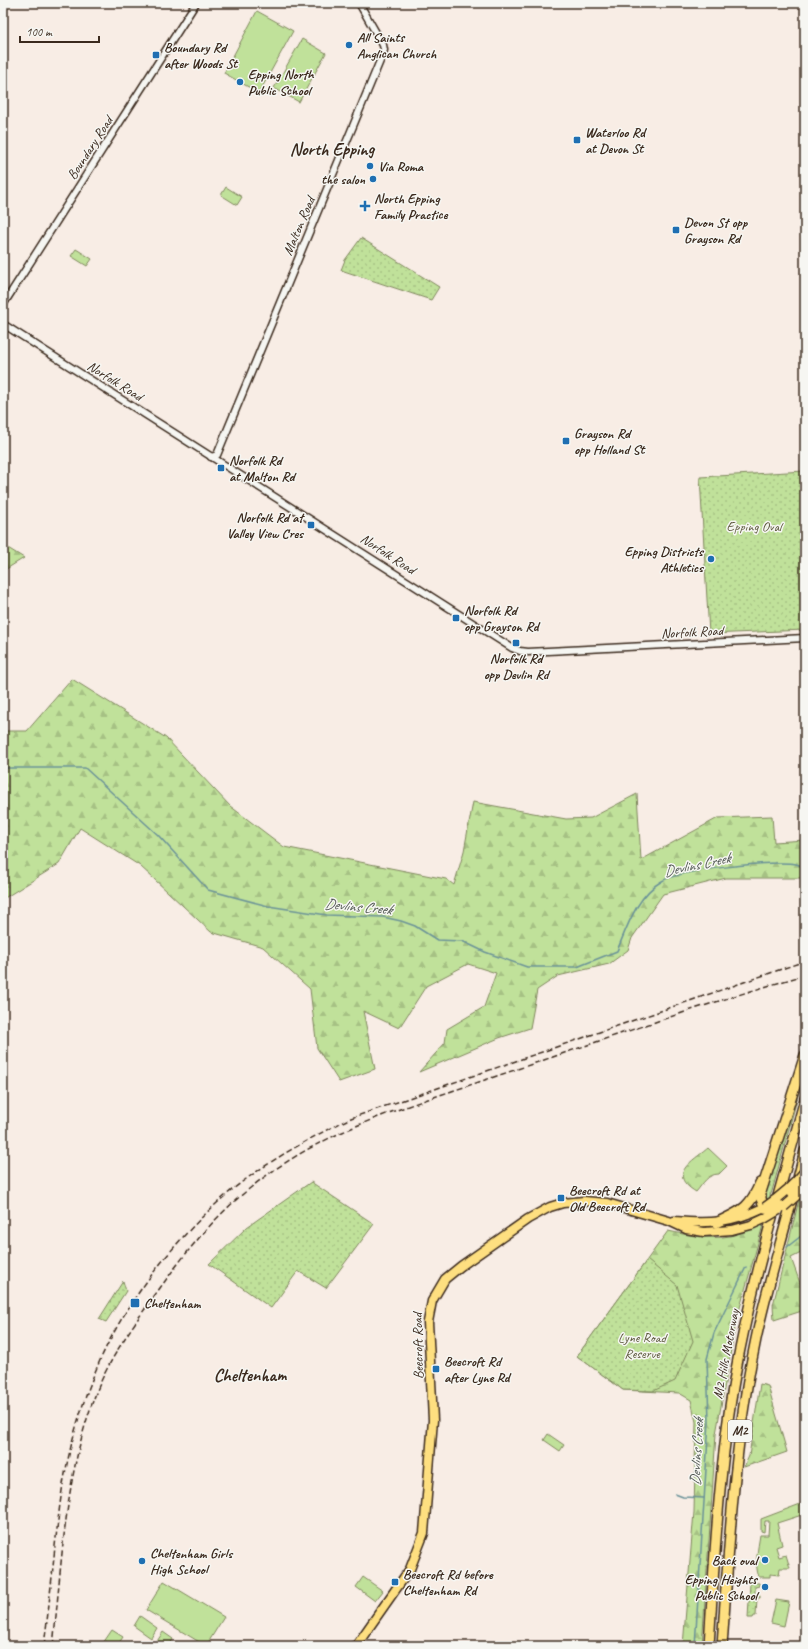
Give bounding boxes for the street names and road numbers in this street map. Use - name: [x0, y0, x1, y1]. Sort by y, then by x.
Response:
- street label: Boundary Road: [63, 111, 118, 183]
- street label: Malton Road: [279, 192, 320, 258]
- street label: Norfolk Road: [84, 357, 148, 406]
- street label: Norfolk Road: [357, 530, 421, 579]
- street label: Norfolk Road: [660, 622, 726, 642]
- street label: M2 Hills Motorway: [709, 1307, 743, 1400]
- street label: Beecroft Road: [409, 1310, 427, 1379]
- road number: M2: [728, 1420, 752, 1442]

